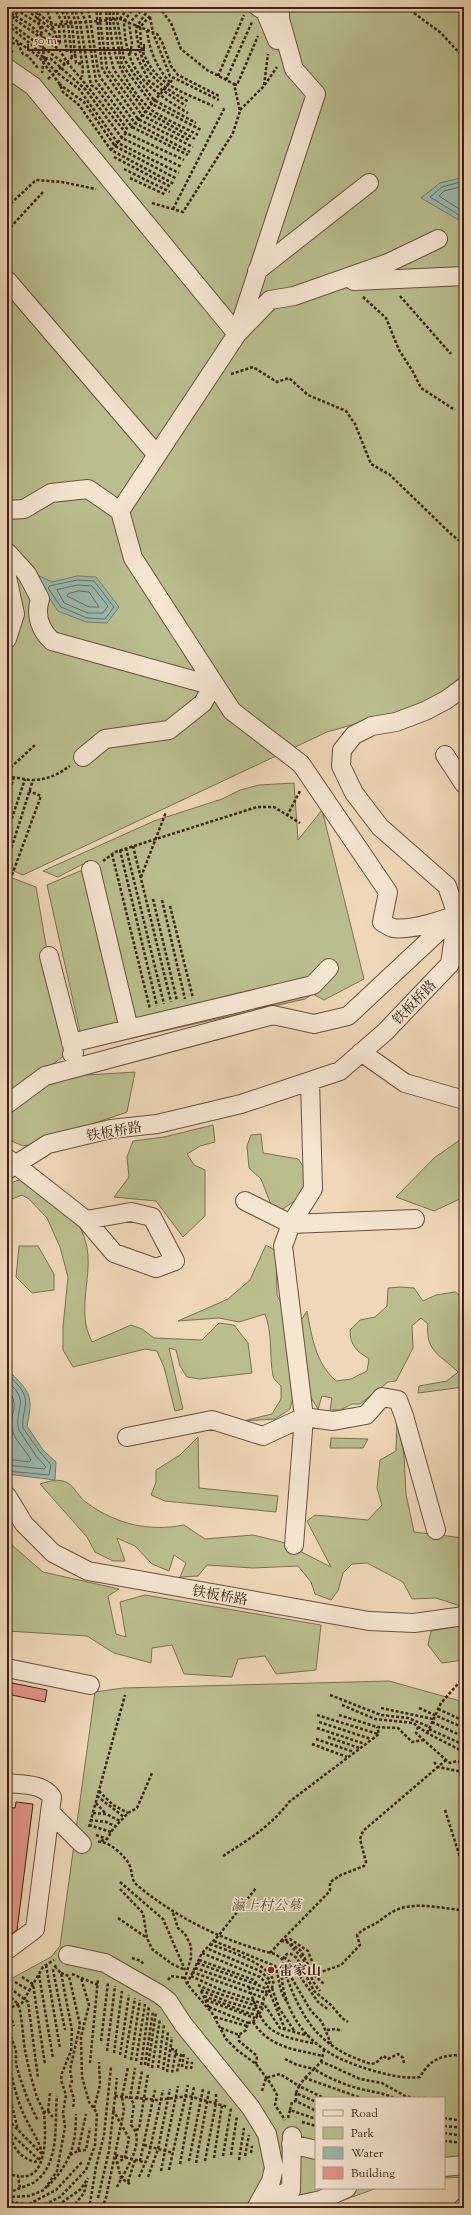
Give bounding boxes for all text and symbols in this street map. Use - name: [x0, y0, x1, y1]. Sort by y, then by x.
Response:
- scale bar: [28, 26, 144, 52]
- text: 50 m: [33, 32, 57, 50]
- street label: 铁板桥路: [389, 976, 442, 1030]
- street label: 铁板桥路: [85, 1118, 144, 1148]
- street label: 铁板桥路: [190, 1582, 249, 1612]
- park label: 瀛上村公墓: [231, 1897, 303, 1917]
- place label: 雷家山: [279, 1962, 321, 1982]
- marker: 雷家山: [266, 1965, 276, 1975]
- legend: [315, 2097, 445, 2189]
- text: Road: [351, 2105, 378, 2123]
- text: Park: [351, 2125, 374, 2143]
- text: Water: [351, 2145, 384, 2163]
- text: Building: [351, 2165, 395, 2183]

